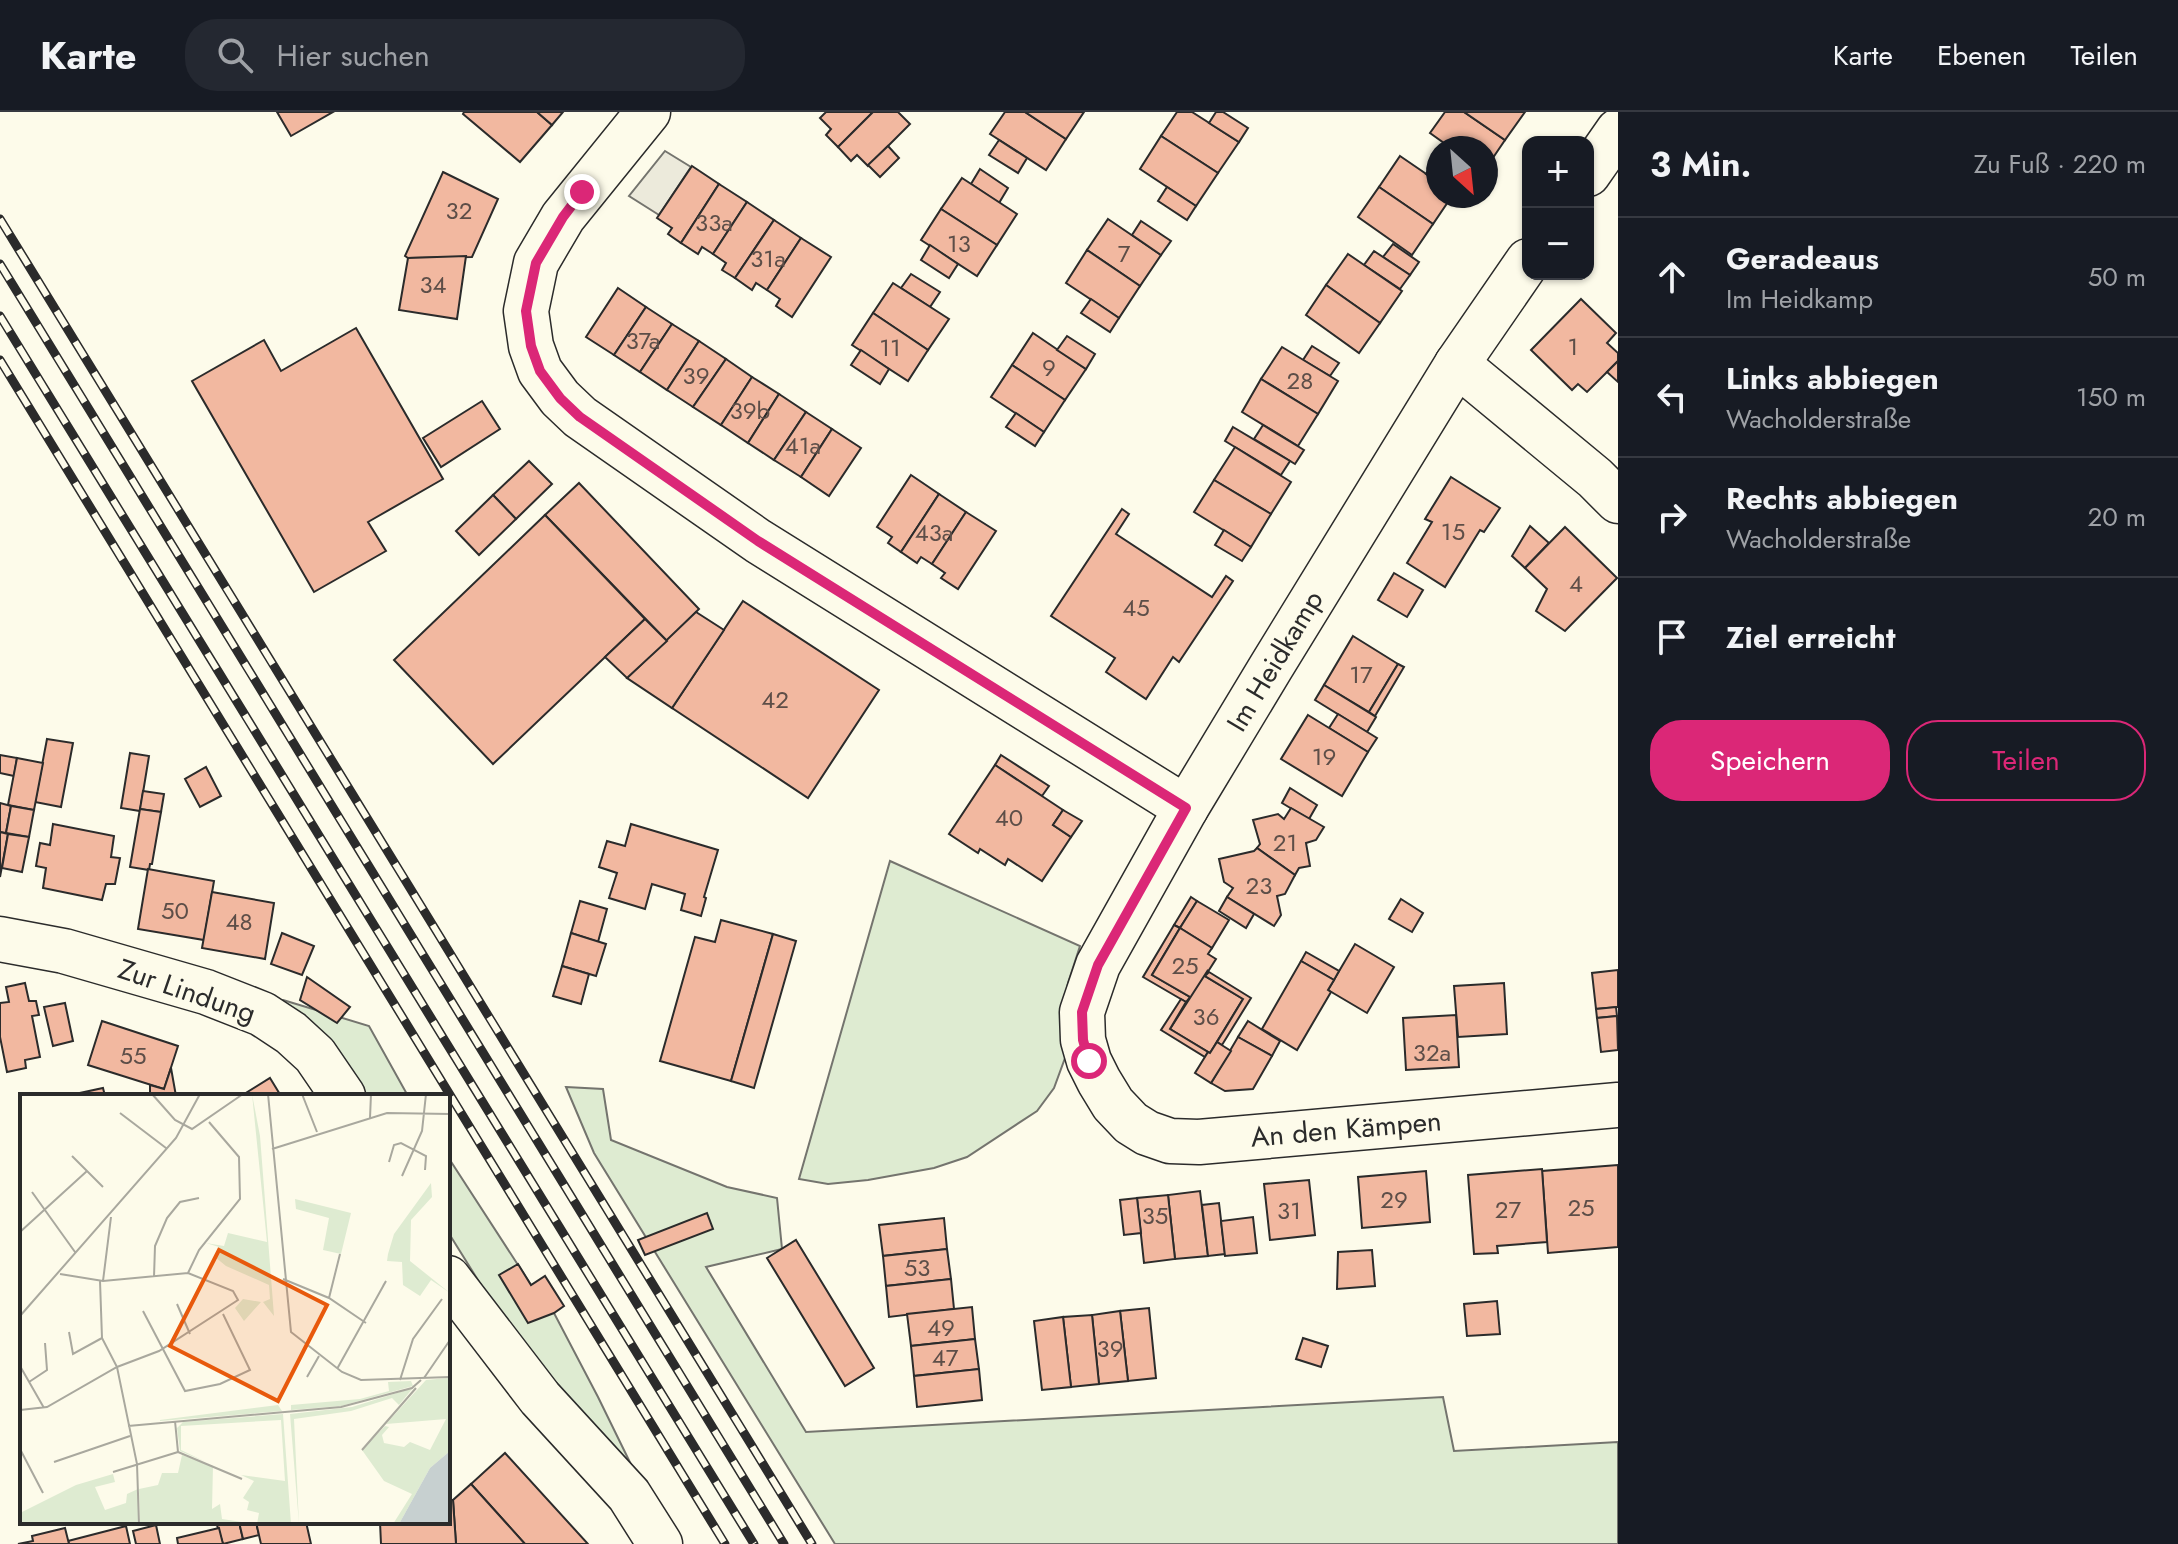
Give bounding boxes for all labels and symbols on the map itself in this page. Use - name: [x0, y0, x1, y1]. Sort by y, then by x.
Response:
- north arrow: [1426, 136, 1498, 208]
- route end: [564, 174, 600, 210]
- house number: 32: [446, 193, 472, 228]
- house number: 33a: [695, 205, 733, 240]
- house number: 13: [947, 226, 971, 261]
- house number: 7: [1118, 236, 1131, 271]
- house number: 31a: [750, 241, 786, 276]
- house number: 34: [419, 267, 447, 302]
- house number: 37a: [626, 323, 660, 358]
- house number: 1: [1568, 329, 1578, 364]
- house number: 11: [879, 330, 901, 365]
- house number: 9: [1042, 350, 1056, 385]
- house number: 39: [683, 358, 709, 393]
- house number: 28: [1287, 363, 1313, 398]
- house number: 39b: [730, 393, 770, 428]
- house number: 41a: [785, 428, 821, 463]
- house number: 15: [1441, 514, 1465, 549]
- house number: 43a: [915, 515, 953, 550]
- house number: 4: [1569, 566, 1583, 601]
- street label: Im Heidkamp: [1217, 583, 1333, 739]
- house number: 45: [1122, 590, 1150, 625]
- house number: 17: [1349, 657, 1373, 692]
- house number: 42: [761, 682, 789, 717]
- house number: 19: [1312, 739, 1336, 774]
- house number: 40: [995, 800, 1023, 835]
- house number: 21: [1273, 825, 1297, 860]
- house number: 23: [1246, 868, 1272, 903]
- house number: 50: [161, 893, 189, 928]
- house number: 48: [225, 904, 253, 939]
- street label: Zur Lindung: [113, 948, 261, 1034]
- house number: 25: [1171, 948, 1199, 983]
- house number: 36: [1193, 999, 1219, 1034]
- house number: 32a: [1413, 1035, 1451, 1070]
- house number: 55: [119, 1038, 147, 1073]
- route start: [1071, 1043, 1107, 1079]
- inset map: [20, 1094, 450, 1524]
- street label: An den Kämpen: [1249, 1100, 1443, 1158]
- house number: 29: [1380, 1182, 1408, 1217]
- house number: 25: [1567, 1190, 1595, 1225]
- house number: 27: [1495, 1192, 1522, 1227]
- house number: 31: [1277, 1193, 1301, 1228]
- house number: 35: [1142, 1198, 1168, 1233]
- house number: 53: [904, 1250, 930, 1285]
- house number: 49: [927, 1310, 955, 1345]
- house number: 39: [1097, 1331, 1123, 1366]
- house number: 47: [932, 1340, 959, 1375]

